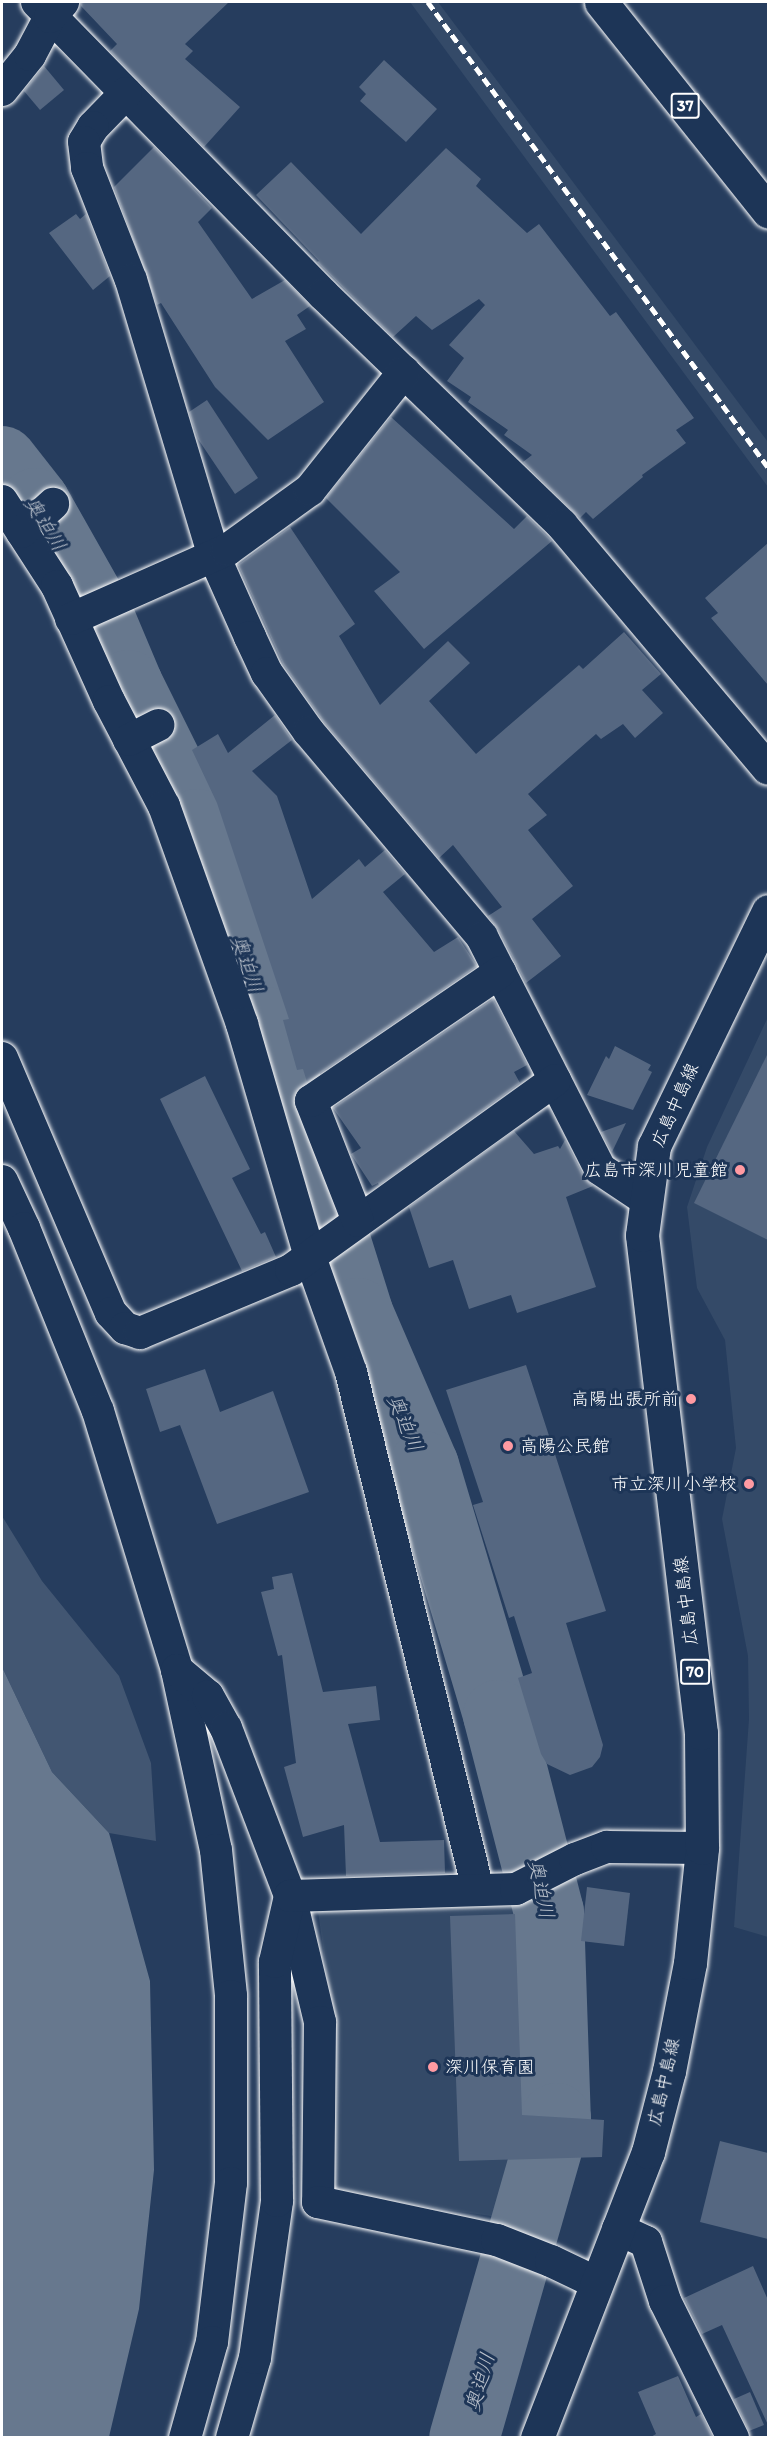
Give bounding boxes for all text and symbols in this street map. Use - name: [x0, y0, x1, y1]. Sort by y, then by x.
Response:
- road number: 37: [670, 93, 700, 119]
- water label: 奥迫川: [19, 492, 71, 556]
- water label: 奥迫川: [226, 932, 268, 996]
- street label: 広島中島線: [647, 1059, 703, 1151]
- place label: 広島市深川児童館: [584, 1159, 728, 1181]
- marker: 広島市深川児童館: [733, 1163, 747, 1177]
- place label: 高陽出張所前: [571, 1388, 679, 1410]
- water label: 奥迫川: [382, 1391, 428, 1455]
- marker: 高陽出張所前: [684, 1392, 698, 1406]
- place label: 高陽公民館: [520, 1435, 610, 1457]
- marker: 高陽公民館: [501, 1439, 515, 1453]
- place label: 市立深川小学校: [611, 1473, 737, 1495]
- marker: 市立深川小学校: [742, 1477, 756, 1491]
- street label: 広島中島線: [670, 1555, 702, 1647]
- road number: 70: [680, 1659, 710, 1685]
- water label: 奥迫川: [523, 1857, 559, 1921]
- street label: 広島中島線: [643, 2036, 685, 2128]
- place label: 深川保育園: [445, 2056, 535, 2078]
- marker: 深川保育園: [426, 2060, 440, 2074]
- water label: 奥迫川: [460, 2350, 500, 2414]

